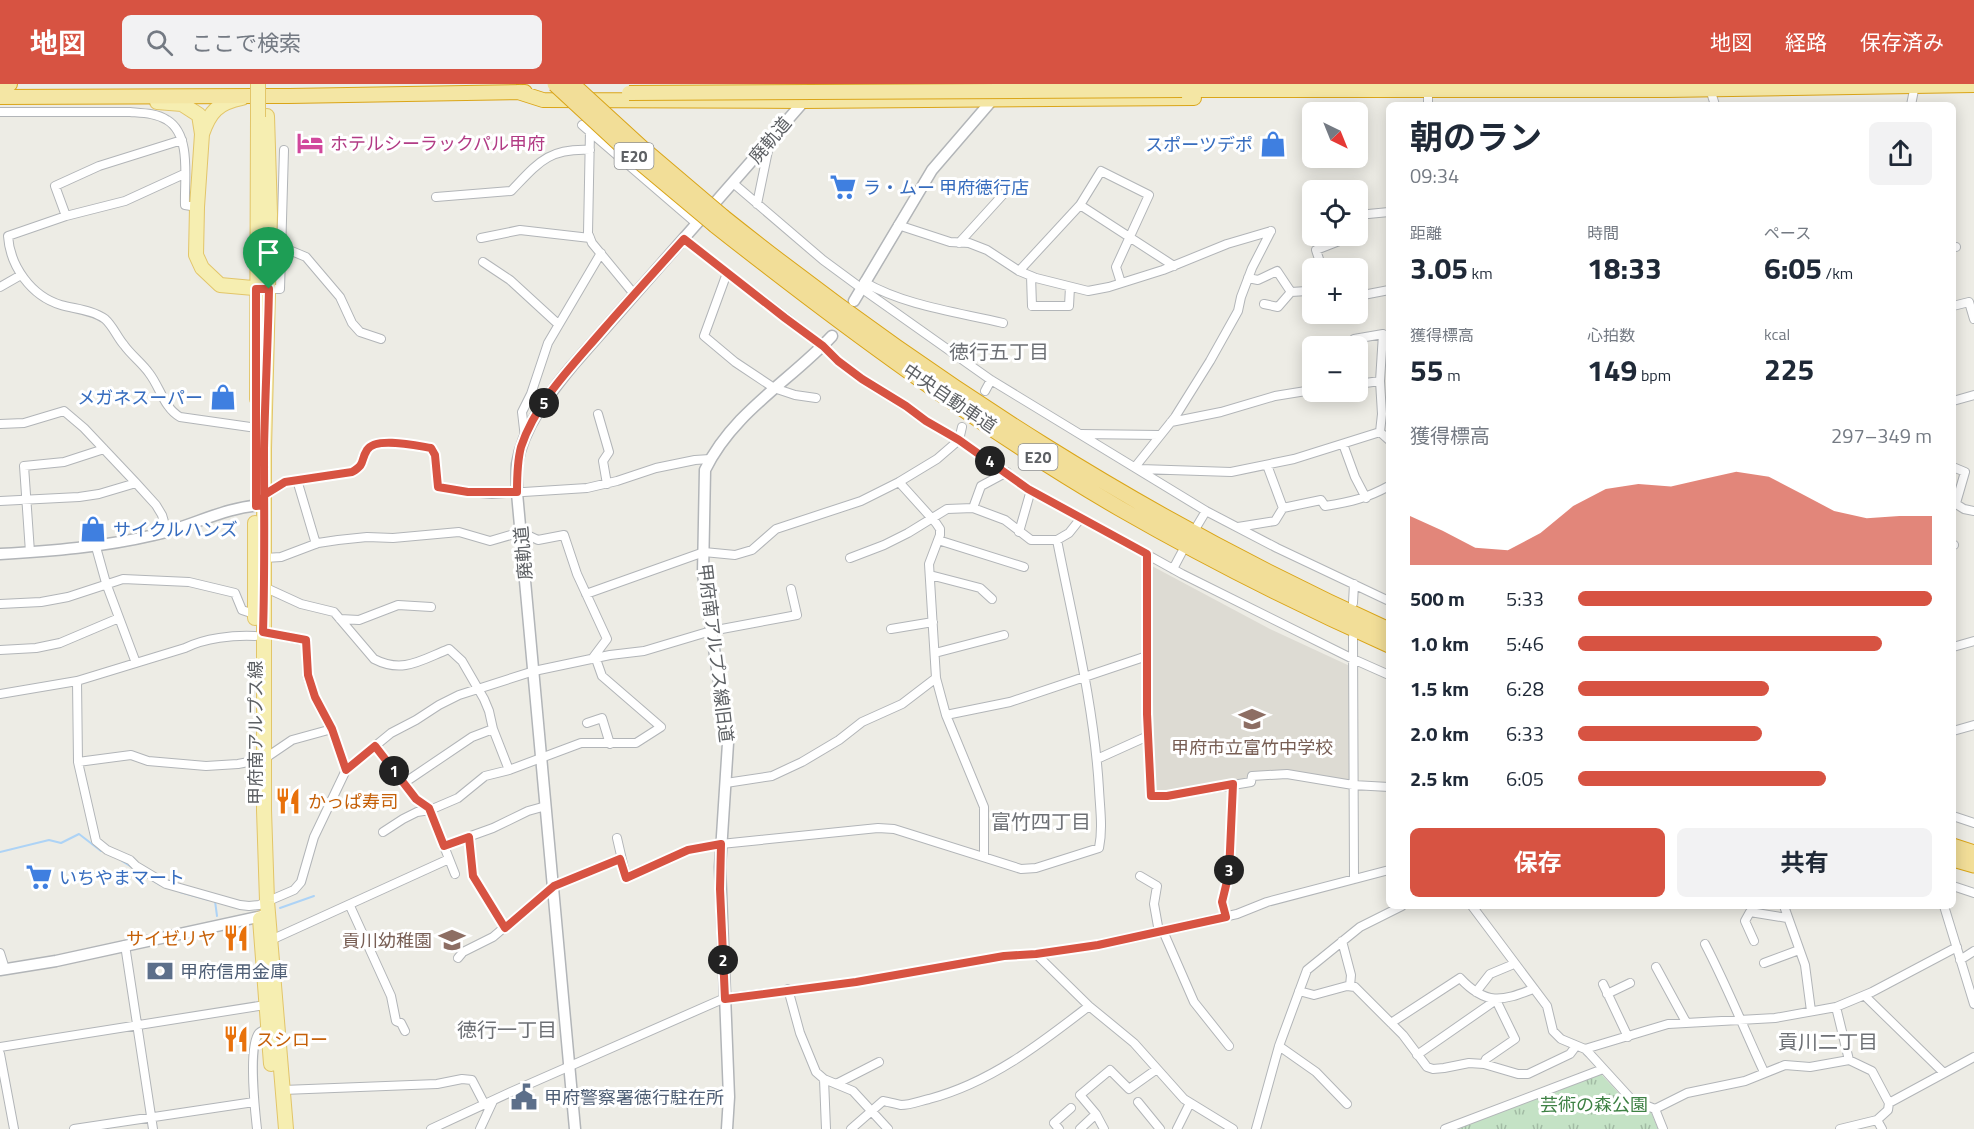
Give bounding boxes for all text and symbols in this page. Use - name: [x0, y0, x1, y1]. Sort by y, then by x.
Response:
- search box: [122, 15, 542, 69]
- text: 地図: [30, 21, 86, 64]
- icon: search: [143, 26, 176, 59]
- text: ここで検索: [191, 26, 301, 60]
- text: 地図: [1710, 26, 1752, 58]
- text: 経路: [1785, 26, 1827, 58]
- text: 保存済み: [1860, 26, 1944, 58]
- north arrow: [1302, 102, 1368, 168]
- map controls: [1302, 102, 1368, 402]
- street label: 廃軌道: [742, 111, 798, 169]
- text: 朝のラン: [1410, 112, 1542, 162]
- button: share: [1869, 122, 1932, 185]
- hotel icon: ホテルシーラックパル甲府: [295, 128, 325, 158]
- shop icon: スポーツデポ: [1258, 129, 1288, 159]
- place label: ホテルシーラックパル甲府: [330, 130, 545, 157]
- place label: スポーツデポ: [1145, 131, 1253, 158]
- road number: E20: [614, 143, 654, 169]
- text: 09:34: [1410, 160, 1459, 191]
- supermarket icon: ラ・ムー 甲府徳行店: [828, 172, 858, 202]
- place label: ラ・ムー 甲府徳行店: [863, 174, 1029, 201]
- button: locate: [1302, 180, 1368, 246]
- text: 距離: [1410, 221, 1442, 245]
- text: 時間: [1587, 221, 1619, 245]
- text: ペース: [1764, 221, 1811, 245]
- pin: [243, 227, 294, 289]
- icon: arrive: [252, 236, 285, 269]
- text: 3.05: [1410, 245, 1468, 291]
- text: 18:33: [1587, 245, 1662, 291]
- text: 6:05: [1764, 245, 1822, 291]
- button: +: [1302, 258, 1368, 324]
- text: km: [1468, 261, 1493, 285]
- text: /km: [1822, 261, 1853, 285]
- text: kcal: [1764, 322, 1790, 346]
- text: 獲得標高: [1410, 323, 1474, 347]
- text: 心拍数: [1587, 323, 1635, 347]
- district label: 徳行五丁目: [949, 336, 1049, 367]
- button: −: [1302, 336, 1368, 402]
- text: 225: [1764, 346, 1814, 392]
- text: 55: [1410, 347, 1444, 393]
- text: 149: [1587, 347, 1637, 393]
- street label: 中央自動車道: [898, 357, 1002, 439]
- text: m: [1444, 363, 1461, 387]
- text: bpm: [1637, 363, 1671, 387]
- shop icon: メガネスーパー: [208, 382, 238, 412]
- place label: メガネスーパー: [77, 384, 203, 411]
- pin: 5: [529, 388, 559, 418]
- text: 5: [540, 391, 548, 415]
- text: 獲得標高: [1410, 420, 1490, 451]
- text: 297–349 m: [1831, 420, 1932, 451]
- road number: E20: [1018, 444, 1058, 470]
- pin: 4: [975, 446, 1005, 476]
- text: 4: [986, 449, 994, 473]
- shop icon: サイクルハンズ: [78, 514, 108, 544]
- place label: サイクルハンズ: [113, 516, 238, 543]
- street label: 廃軌道: [507, 525, 539, 581]
- street label: 甲府南アルプス線旧道: [692, 562, 740, 744]
- text: 500 m: [1410, 583, 1465, 614]
- text: 5:33: [1506, 583, 1544, 614]
- text: 1.0 km: [1410, 628, 1469, 659]
- text: 5:46: [1506, 628, 1544, 659]
- street label: 甲府南アルプス線: [242, 661, 269, 805]
- text: 1.5 km: [1410, 673, 1469, 704]
- text: 6:28: [1506, 673, 1544, 704]
- school or university icon: 甲府市立富竹中学校: [1237, 704, 1267, 734]
- text: 2.0 km: [1410, 718, 1469, 749]
- text: 6:33: [1506, 718, 1544, 749]
- place label: 甲府市立富竹中学校: [1171, 734, 1333, 761]
- pin: 1: [379, 756, 409, 786]
- text: 1: [390, 759, 398, 783]
- text: 2.5 km: [1410, 763, 1469, 794]
- text: 6:05: [1506, 763, 1544, 794]
- restaurant icon: かっぱ寿司: [273, 786, 303, 816]
- place label: かっぱ寿司: [308, 788, 398, 815]
- district label: 富竹四丁目: [991, 806, 1091, 837]
- button: 保存: [1410, 828, 1665, 897]
- button: 共有: [1677, 828, 1932, 897]
- pin: 3: [1214, 855, 1244, 885]
- text: 3: [1225, 858, 1233, 882]
- supermarket icon: いちやまマート: [24, 862, 54, 892]
- place label: いちやまマート: [59, 864, 185, 891]
- restaurant icon: サイゼリヤ: [221, 923, 251, 953]
- place label: サイゼリヤ: [126, 925, 216, 952]
- school or university icon: 貢川幼稚園: [437, 925, 467, 955]
- place label: 貢川幼稚園: [342, 927, 432, 954]
- pin: 2: [708, 945, 738, 975]
- text: 2: [719, 948, 727, 972]
- bank icon: 甲府信用金庫: [145, 956, 175, 986]
- place label: 甲府信用金庫: [180, 958, 288, 985]
- district label: 徳行一丁目: [457, 1014, 557, 1045]
- restaurant icon: スシロー: [221, 1024, 251, 1054]
- place label: スシロー: [256, 1026, 328, 1053]
- district label: 貢川二丁目: [1778, 1026, 1878, 1057]
- public building icon: 甲府警察署徳行駐在所: [509, 1082, 539, 1112]
- place label: 甲府警察署徳行駐在所: [544, 1084, 724, 1111]
- park label: 芸術の森公園: [1540, 1091, 1648, 1118]

